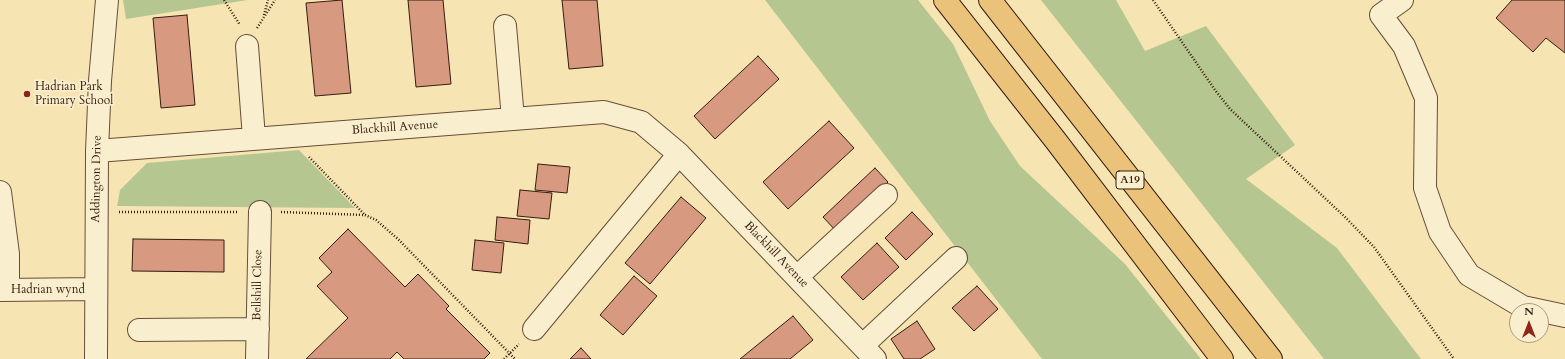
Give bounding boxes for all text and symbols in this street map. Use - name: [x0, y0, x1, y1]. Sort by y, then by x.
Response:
- place label: Hadrian Park Primary School: [35, 80, 113, 108]
- marker: Hadrian Park Primary School: [22, 89, 32, 99]
- street label: Blackhill Avenue: [351, 118, 439, 138]
- street label: Addington Drive: [89, 135, 105, 223]
- road number: A19: [1116, 171, 1144, 189]
- street label: Blackhill Avenue: [741, 219, 811, 291]
- street label: Bellshill Close: [250, 249, 266, 321]
- street label: Hadrian wynd: [11, 283, 85, 297]
- north arrow: [1509, 303, 1549, 343]
- text: N: [1524, 304, 1534, 319]

